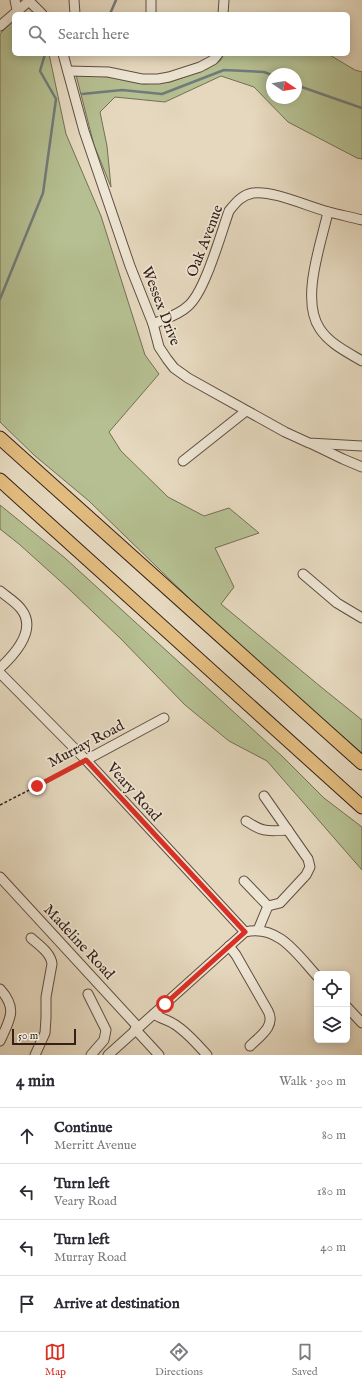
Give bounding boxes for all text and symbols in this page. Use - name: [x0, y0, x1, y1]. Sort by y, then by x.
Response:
- search box: [12, 12, 350, 56]
- icon: search: [26, 23, 48, 45]
- text: Search here: [58, 25, 129, 44]
- north arrow: [266, 68, 302, 104]
- street label: Oak Avenue: [183, 202, 228, 280]
- street label: Wessex Drive: [137, 264, 185, 348]
- street label: Murray Road: [45, 716, 128, 772]
- street label: Veary Road: [102, 758, 166, 826]
- route end: [28, 777, 46, 795]
- street label: Madeline Road: [39, 901, 119, 984]
- map controls: [314, 971, 350, 1043]
- button: locate: [314, 971, 350, 1007]
- route start: [156, 995, 174, 1013]
- button: layers: [314, 1007, 350, 1043]
- scale bar: [12, 1027, 76, 1046]
- text: 50 m: [18, 1029, 38, 1043]
- text: 4 min: [16, 1071, 55, 1092]
- text: Walk · 300 m: [279, 1073, 346, 1090]
- text: Continue: [54, 1118, 112, 1137]
- icon: ahead: [16, 1125, 38, 1147]
- text: 80 m: [322, 1127, 346, 1144]
- text: Merritt Avenue: [54, 1137, 137, 1154]
- text: Turn left: [54, 1174, 110, 1193]
- icon: left: [16, 1181, 38, 1203]
- text: 180 m: [317, 1183, 346, 1200]
- text: Veary Road: [54, 1193, 117, 1210]
- text: Turn left: [54, 1230, 110, 1249]
- icon: left: [16, 1237, 38, 1259]
- text: 40 m: [320, 1239, 346, 1256]
- text: Murray Road: [54, 1249, 126, 1266]
- icon: arrive: [16, 1293, 38, 1315]
- text: Arrive at destination: [54, 1294, 180, 1313]
- tab: Map: [44, 1341, 66, 1379]
- tab: Directions: [155, 1341, 203, 1379]
- tab: Saved: [292, 1341, 318, 1379]

